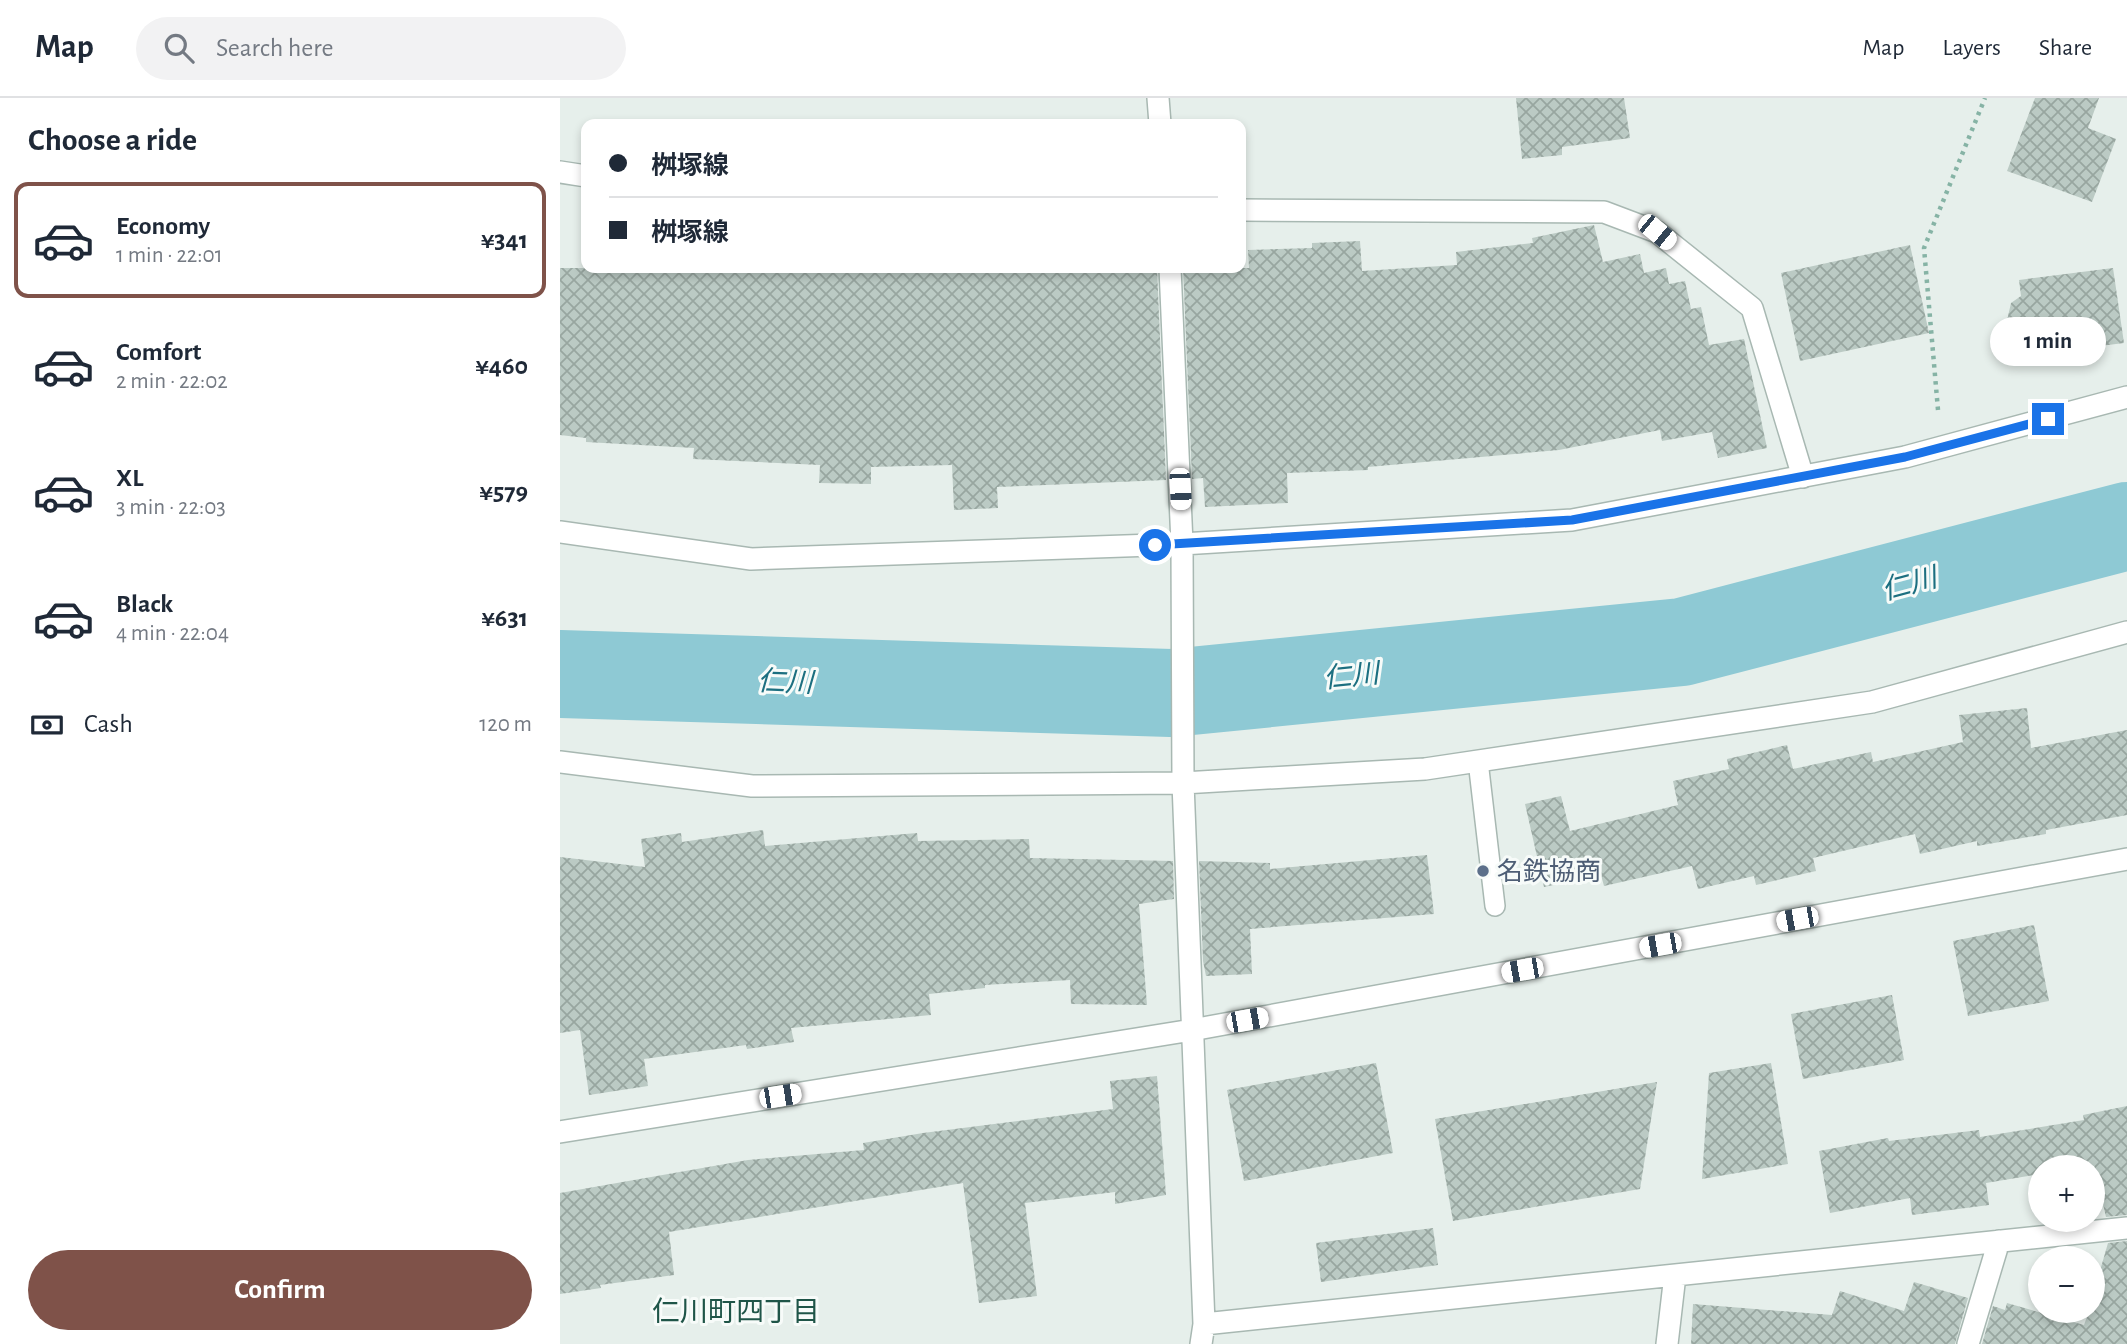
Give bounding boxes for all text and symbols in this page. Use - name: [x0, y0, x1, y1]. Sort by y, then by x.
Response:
- search box: [136, 17, 626, 80]
- icon: search: [160, 29, 198, 67]
- text: Map: [35, 31, 94, 64]
- text: Search here: [216, 35, 334, 61]
- text: Map: [1862, 36, 1904, 60]
- text: Layers: [1942, 36, 2001, 60]
- text: Share: [2039, 36, 2092, 60]
- text: Choose a ride: [28, 124, 197, 156]
- text: 桝塚線: [651, 153, 729, 179]
- icon: car: [32, 209, 95, 272]
- car: [1635, 211, 1680, 253]
- text: Economy: [116, 213, 210, 239]
- text: 桝塚線: [651, 220, 729, 246]
- text: ¥341: [481, 227, 528, 253]
- text: 1 min · 22:01: [116, 244, 223, 267]
- callout: 1 min: [1990, 317, 2106, 366]
- text: 1 min: [2024, 330, 2072, 353]
- icon: car: [32, 335, 95, 398]
- text: Comfort: [116, 339, 201, 365]
- text: ¥460: [475, 353, 528, 379]
- text: 2 min · 22:02: [116, 370, 228, 393]
- route end: [2032, 403, 2064, 435]
- icon: car: [32, 461, 95, 524]
- text: XL: [116, 465, 143, 491]
- car: [1169, 467, 1192, 511]
- text: ¥579: [479, 479, 528, 505]
- text: 3 min · 22:03: [116, 496, 226, 519]
- route start: [1139, 529, 1171, 561]
- water label: 仁川: [1878, 561, 1943, 606]
- icon: car: [32, 587, 95, 650]
- text: Black: [116, 591, 173, 617]
- text: ¥631: [481, 605, 528, 631]
- text: 4 min · 22:04: [116, 622, 229, 645]
- water label: 仁川: [1322, 658, 1383, 694]
- water label: 仁川: [756, 666, 816, 698]
- icon: cash: [28, 706, 66, 744]
- text: Cash: [84, 711, 133, 737]
- text: 120 m: [479, 713, 532, 736]
- place label: 名鉄協商: [1497, 858, 1601, 885]
- marker: 名鉄協商: [1475, 863, 1491, 879]
- car: [1775, 905, 1820, 933]
- car: [1638, 931, 1683, 959]
- car: [1500, 956, 1545, 984]
- car: [1225, 1006, 1270, 1034]
- car: [758, 1082, 803, 1110]
- map controls: [2028, 1155, 2105, 1323]
- button: +: [2028, 1155, 2105, 1232]
- button: −: [2028, 1246, 2105, 1323]
- button: Confirm: [28, 1250, 532, 1330]
- district label: 仁川町四丁目: [652, 1297, 820, 1327]

